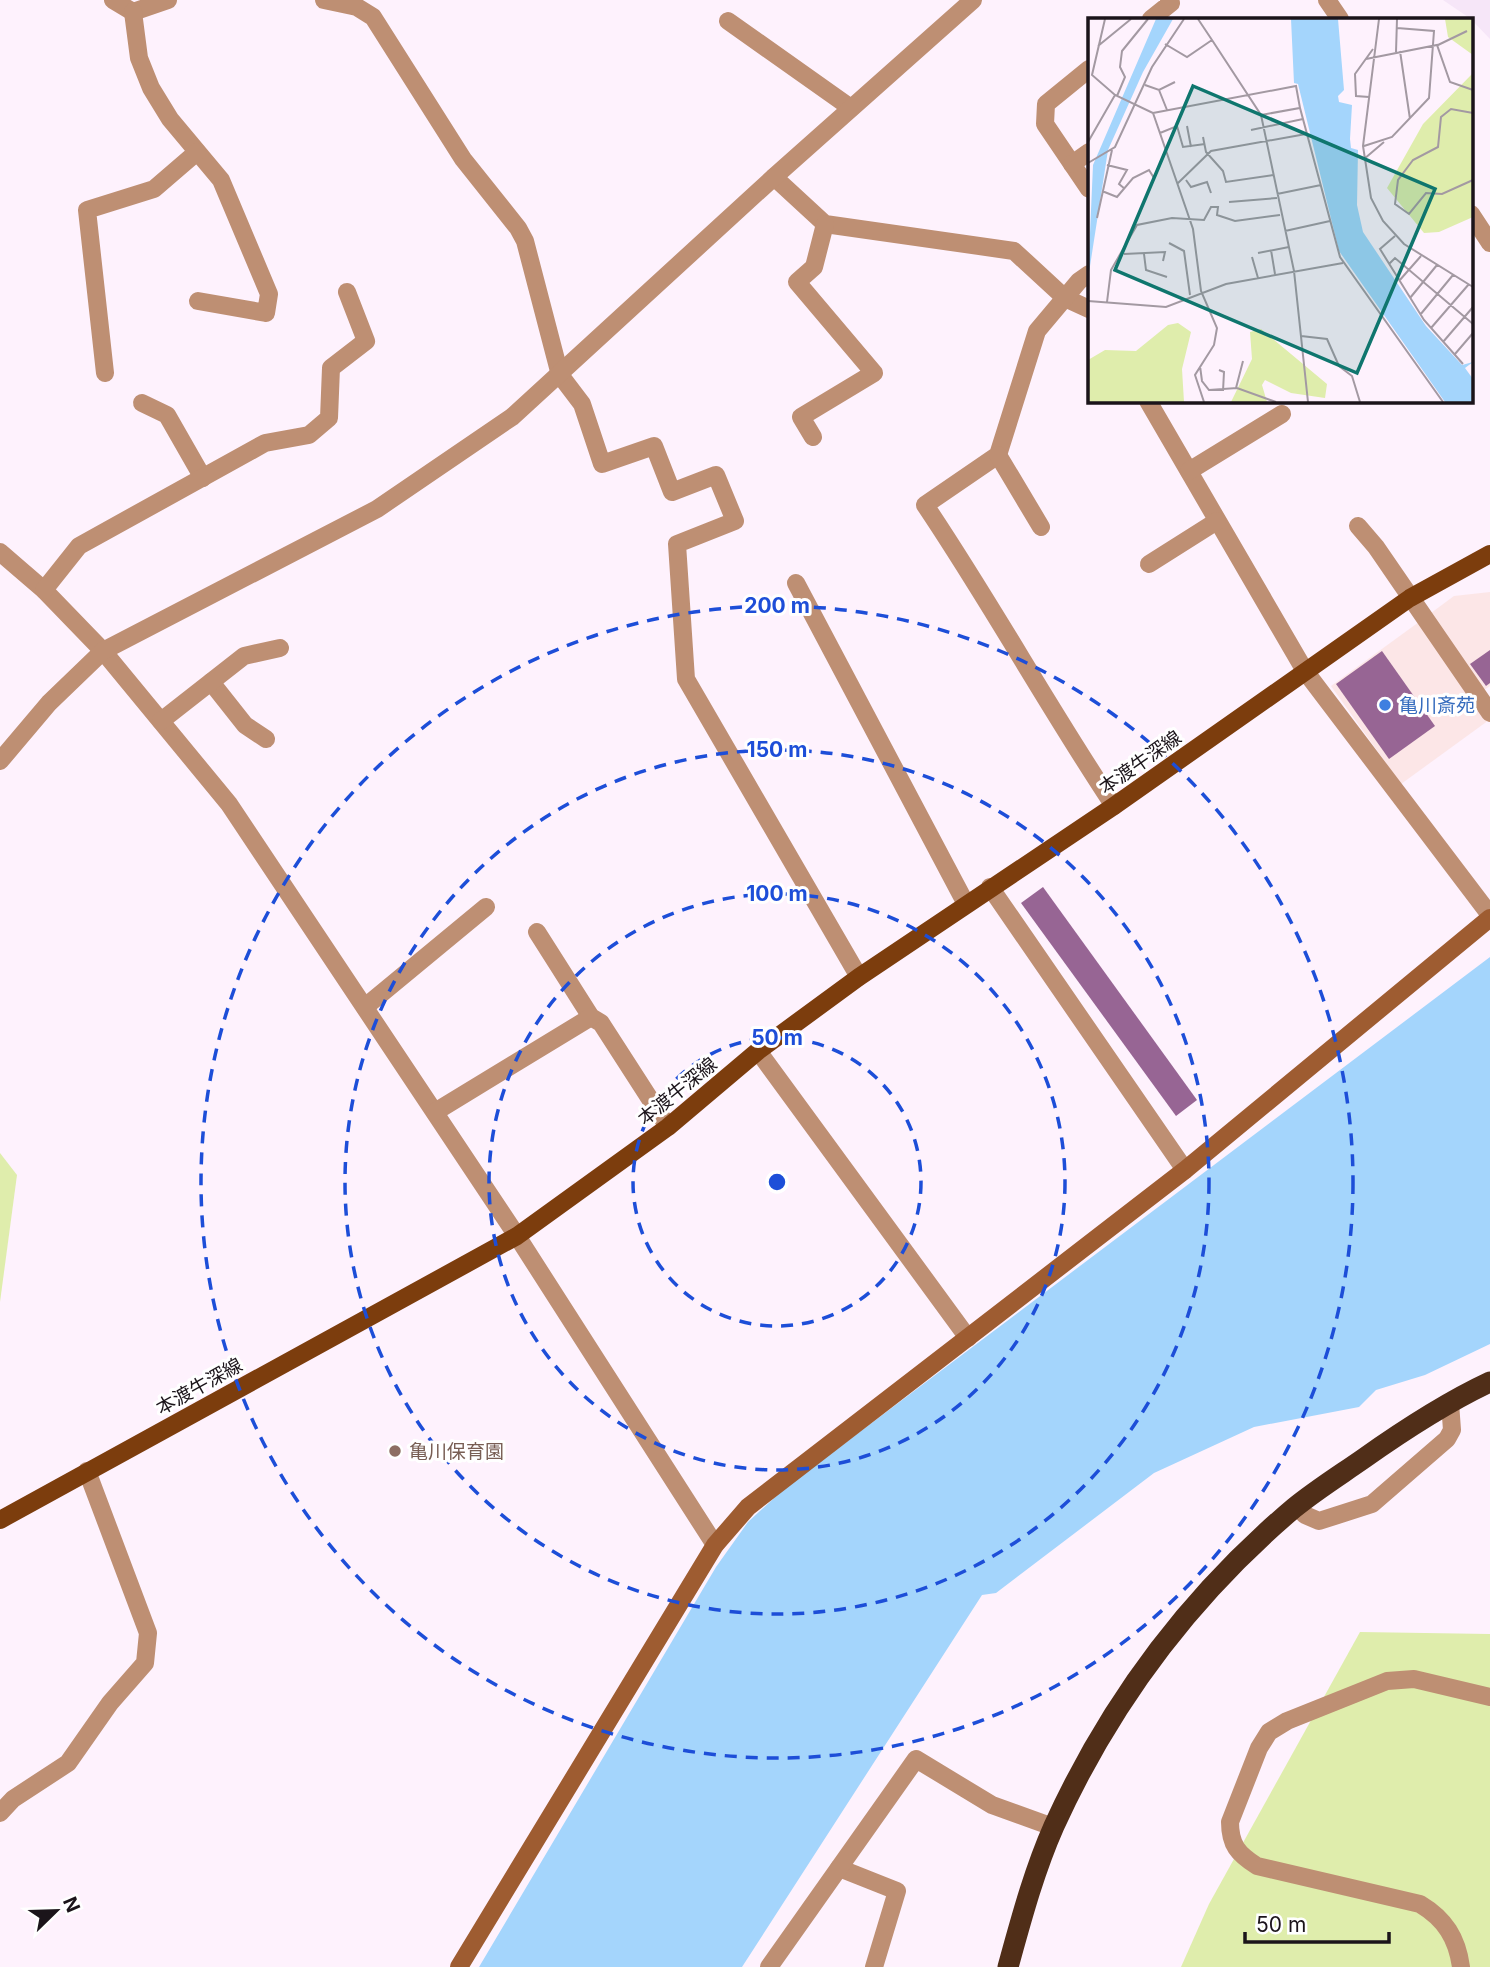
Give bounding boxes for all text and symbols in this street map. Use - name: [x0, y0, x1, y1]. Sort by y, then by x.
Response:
- inset map: [1088, 18, 1472, 402]
- text: 200 m: [744, 593, 810, 618]
- place label: 亀川斎苑: [1399, 694, 1475, 717]
- marker: 亀川斎苑: [1377, 697, 1393, 713]
- street label: 本渡牛深線: [1095, 726, 1186, 799]
- text: 150 m: [747, 737, 807, 762]
- text: 100 m: [746, 881, 808, 906]
- text: 50 m: [751, 1025, 803, 1050]
- street label: 本渡牛深線: [633, 1053, 721, 1130]
- centre of rings: [765, 1170, 789, 1194]
- street label: 本渡牛深線: [152, 1353, 246, 1420]
- place label: 亀川保育園: [409, 1440, 504, 1463]
- marker: 亀川保育園: [387, 1443, 403, 1459]
- north arrow: [21, 1876, 91, 1946]
- text: N: [58, 1893, 85, 1916]
- scale bar: [1245, 1900, 1388, 1944]
- text: 50 m: [1256, 1912, 1306, 1937]

